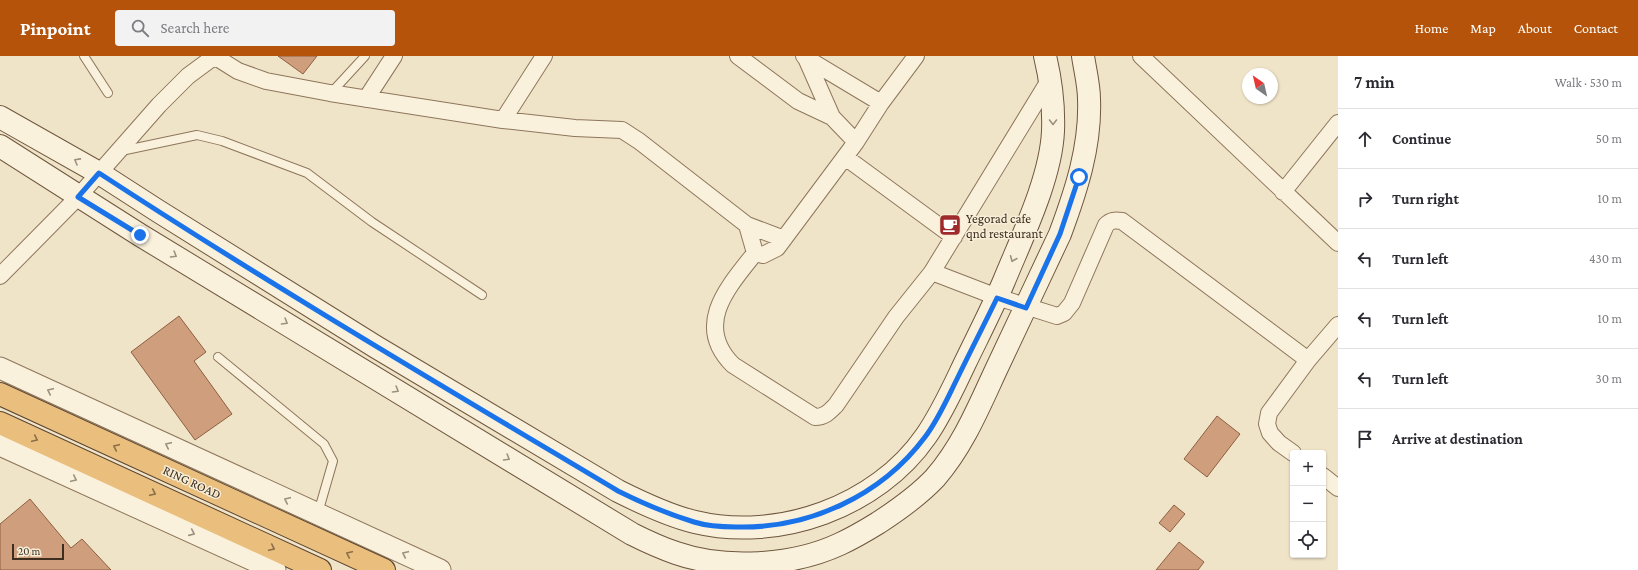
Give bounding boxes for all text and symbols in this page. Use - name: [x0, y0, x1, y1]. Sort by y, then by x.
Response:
- search box: [115, 10, 395, 46]
- icon: search: [129, 17, 151, 39]
- text: Pinpoint: [20, 18, 91, 39]
- text: Search here: [161, 20, 229, 36]
- text: Home: [1415, 20, 1448, 36]
- text: Map: [1470, 20, 1496, 36]
- text: About: [1518, 20, 1552, 36]
- text: Contact: [1574, 20, 1618, 36]
- north arrow: [1242, 68, 1278, 104]
- text: 7 min: [1354, 73, 1395, 92]
- text: Walk · 530 m: [1555, 75, 1622, 90]
- one-way arrow: [1049, 119, 1057, 125]
- icon: ahead: [1354, 128, 1376, 150]
- text: Continue: [1392, 131, 1451, 147]
- text: 50 m: [1596, 131, 1622, 146]
- one-way arrow: [74, 158, 81, 165]
- route start: [1070, 168, 1088, 186]
- icon: right: [1354, 188, 1376, 210]
- text: Turn right: [1392, 191, 1459, 207]
- text: 10 m: [1597, 191, 1622, 206]
- place label: Yegorad cafe qnd restaurant: [966, 211, 1044, 241]
- cafe icon: Yegorad cafe qnd restaurant: [937, 212, 963, 238]
- route end: [131, 226, 149, 244]
- icon: left: [1354, 248, 1376, 270]
- one-way arrow: [170, 250, 177, 258]
- text: Turn left: [1392, 251, 1448, 267]
- text: 430 m: [1589, 251, 1622, 266]
- one-way arrow: [1009, 256, 1017, 263]
- icon: left: [1354, 308, 1376, 330]
- text: Turn left: [1392, 311, 1448, 327]
- text: 10 m: [1597, 311, 1622, 326]
- one-way arrow: [281, 318, 288, 325]
- icon: left: [1354, 368, 1376, 390]
- text: Turn left: [1392, 371, 1448, 387]
- text: 30 m: [1596, 371, 1622, 386]
- one-way arrow: [392, 385, 399, 392]
- one-way arrow: [47, 388, 55, 396]
- icon: arrive: [1354, 428, 1376, 450]
- text: Arrive at destination: [1392, 431, 1523, 447]
- one-way arrow: [31, 434, 39, 442]
- one-way arrow: [165, 442, 172, 450]
- one-way arrow: [112, 444, 120, 452]
- map controls: [1290, 450, 1326, 558]
- button: +: [1290, 450, 1326, 486]
- one-way arrow: [503, 453, 510, 460]
- street label: RING ROAD: [161, 462, 223, 502]
- one-way arrow: [69, 474, 77, 482]
- button: −: [1290, 486, 1326, 522]
- one-way arrow: [149, 488, 157, 496]
- one-way arrow: [283, 497, 291, 505]
- button: locate: [1290, 522, 1326, 558]
- one-way arrow: [188, 528, 195, 536]
- scale bar: [12, 542, 64, 561]
- one-way arrow: [267, 543, 275, 551]
- text: 20 m: [18, 545, 40, 557]
- one-way arrow: [345, 551, 353, 559]
- one-way arrow: [401, 551, 409, 559]

